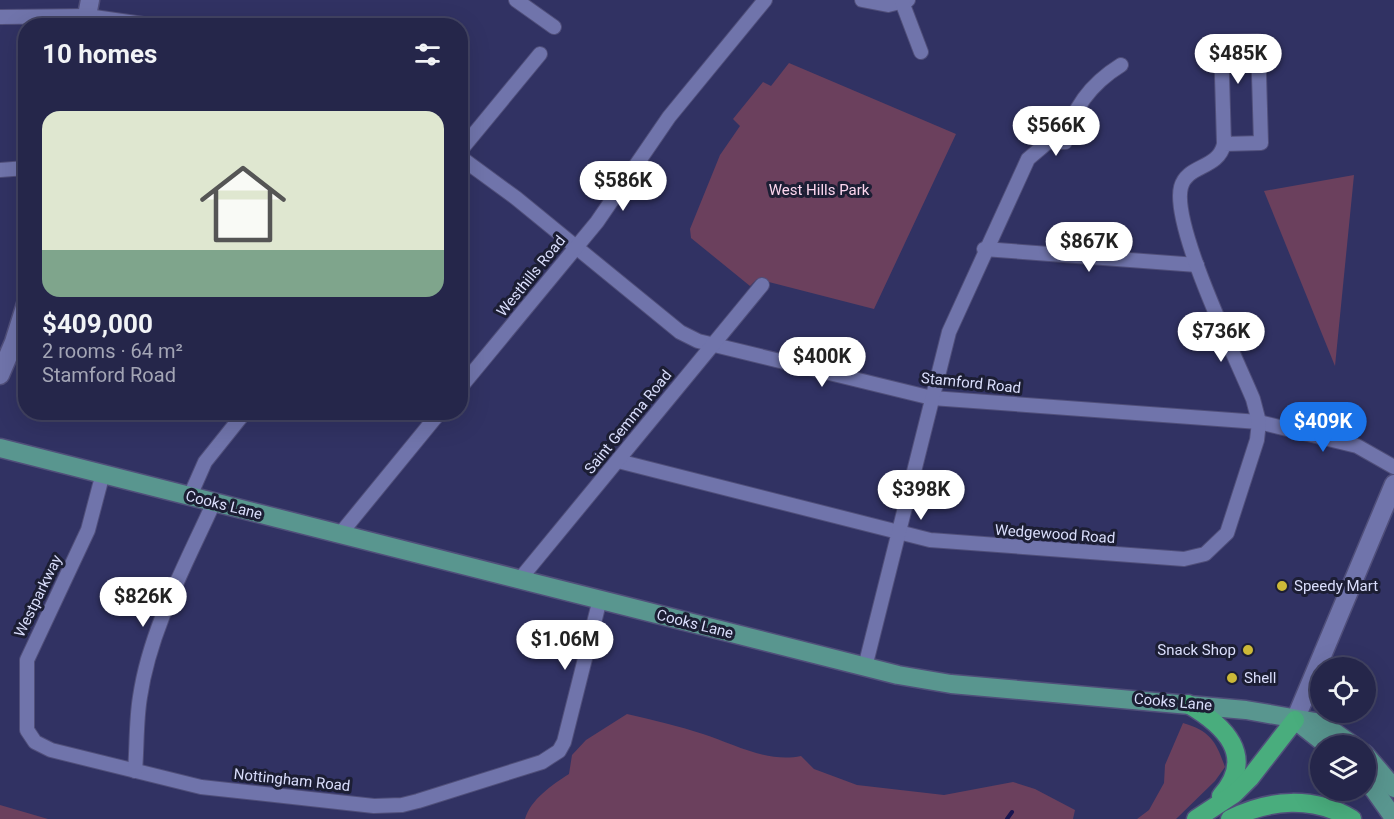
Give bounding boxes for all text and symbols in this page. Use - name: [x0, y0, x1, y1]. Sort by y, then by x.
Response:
- pin: $485K: [1196, 34, 1280, 85]
- icon: filters: [411, 38, 444, 71]
- text: 10 homes: [42, 39, 157, 69]
- text: $485K: [1209, 41, 1267, 65]
- pin: $566K: [1014, 106, 1098, 157]
- text: $566K: [1027, 113, 1085, 137]
- icon: home: [189, 150, 297, 258]
- pin: $586K: [581, 161, 665, 212]
- text: $586K: [594, 168, 652, 192]
- park label: West Hills Park: [769, 181, 870, 199]
- pin: $867K: [1047, 222, 1131, 273]
- text: $867K: [1060, 229, 1118, 253]
- street label: Westhills Road: [493, 232, 569, 320]
- text: $409,000: [42, 309, 153, 339]
- pin: $736K: [1179, 312, 1263, 363]
- text: $736K: [1192, 319, 1250, 343]
- pin: $400K: [780, 337, 864, 388]
- text: 2 rooms · 64 m²: [42, 339, 183, 363]
- text: $400K: [793, 344, 851, 368]
- text: Stamford Road: [42, 363, 176, 387]
- street label: Saint Gemma Road: [581, 366, 675, 478]
- street label: Stamford Road: [920, 369, 1022, 397]
- pin: $409K: [1281, 402, 1365, 453]
- text: $409K: [1294, 409, 1352, 433]
- pin: $398K: [879, 470, 963, 521]
- text: $398K: [892, 477, 950, 501]
- street label: Cooks Lane: [184, 487, 264, 523]
- street label: Wedgewood Road: [994, 521, 1116, 547]
- street label: Westparkway: [10, 552, 66, 640]
- pin: $826K: [101, 577, 185, 628]
- place label: Speedy Mart: [1294, 577, 1378, 595]
- marker: Speedy Mart: [1275, 579, 1289, 593]
- text: $826K: [114, 584, 172, 608]
- street label: Cooks Lane: [655, 606, 735, 642]
- pin: $1.06M: [516, 620, 614, 671]
- text: $1.06M: [530, 627, 600, 651]
- place label: Snack Shop: [1157, 641, 1236, 659]
- marker: Snack Shop: [1241, 643, 1255, 657]
- map controls: [1310, 657, 1376, 801]
- button: locate: [1310, 657, 1376, 723]
- place label: Shell: [1244, 669, 1276, 687]
- marker: Shell: [1225, 671, 1239, 685]
- street label: Cooks Lane: [1133, 690, 1213, 714]
- button: layers: [1310, 735, 1376, 801]
- street label: Nottingham Road: [233, 765, 351, 795]

